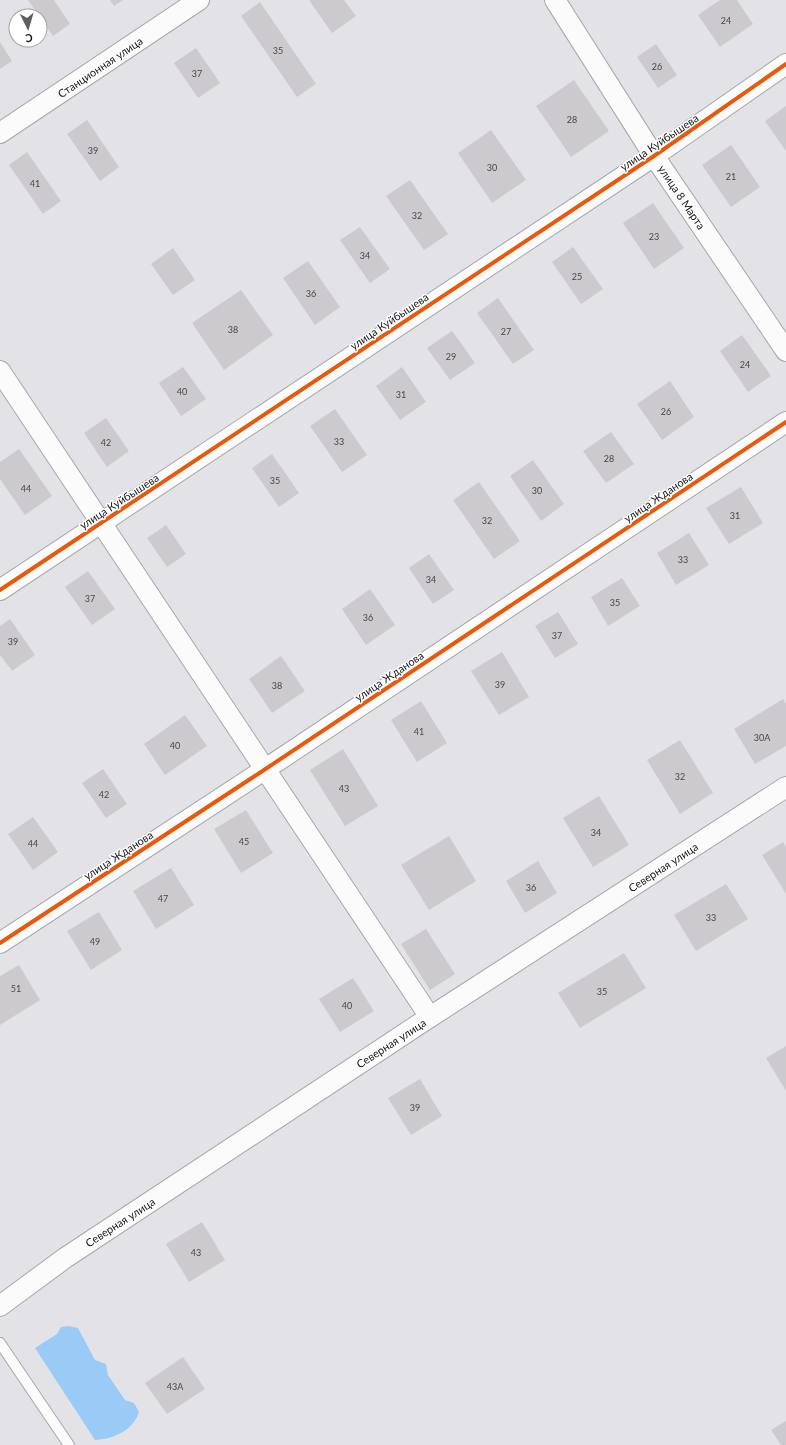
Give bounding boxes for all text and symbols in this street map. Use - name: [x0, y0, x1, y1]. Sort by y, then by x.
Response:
- north arrow: [8, 8, 48, 48]
- house number: 24: [721, 15, 731, 26]
- text: С: [24, 32, 33, 45]
- street label: Станционная улица: [55, 34, 145, 100]
- house number: 35: [273, 45, 283, 56]
- house number: 26: [652, 61, 662, 72]
- house number: 37: [192, 68, 202, 79]
- street label: улица Куйбышева: [617, 111, 701, 173]
- house number: 28: [567, 114, 577, 125]
- house number: 39: [88, 145, 98, 156]
- house number: 30: [487, 162, 497, 173]
- street label: улица 8 Марта: [656, 162, 708, 232]
- house number: 21: [726, 171, 736, 182]
- house number: 41: [30, 178, 40, 189]
- house number: 32: [412, 210, 422, 221]
- house number: 23: [649, 231, 659, 242]
- house number: 34: [360, 250, 370, 261]
- house number: 25: [572, 271, 582, 282]
- house number: 36: [306, 288, 316, 299]
- street label: улица Куйбышева: [347, 290, 431, 352]
- house number: 38: [228, 324, 238, 335]
- house number: 27: [501, 326, 511, 337]
- house number: 29: [446, 351, 456, 362]
- house number: 24: [740, 359, 750, 370]
- house number: 40: [177, 386, 187, 397]
- house number: 31: [396, 389, 406, 400]
- house number: 26: [661, 406, 671, 417]
- house number: 33: [334, 436, 344, 447]
- house number: 42: [101, 437, 111, 448]
- house number: 28: [604, 453, 614, 464]
- street label: улица Жданова: [621, 469, 695, 525]
- street label: улица Куйбышева: [77, 471, 161, 531]
- house number: 35: [270, 475, 280, 486]
- house number: 44: [21, 483, 31, 494]
- house number: 30: [532, 485, 542, 496]
- house number: 31: [730, 510, 740, 521]
- house number: 32: [482, 515, 492, 526]
- house number: 33: [678, 554, 688, 565]
- house number: 34: [426, 574, 436, 585]
- house number: 37: [85, 593, 95, 604]
- house number: 35: [610, 597, 620, 608]
- house number: 36: [363, 612, 373, 623]
- house number: 37: [552, 630, 562, 641]
- house number: 39: [8, 636, 18, 647]
- street label: улица Жданова: [352, 648, 426, 704]
- house number: 39: [495, 679, 505, 690]
- house number: 38: [272, 680, 282, 691]
- house number: 41: [414, 726, 424, 737]
- house number: 30А: [754, 732, 771, 743]
- house number: 40: [170, 740, 180, 751]
- house number: 32: [675, 771, 685, 782]
- house number: 43: [339, 783, 349, 794]
- house number: 42: [99, 789, 109, 800]
- house number: 34: [591, 827, 601, 838]
- street label: улица Жданова: [81, 828, 155, 882]
- house number: 45: [239, 836, 249, 847]
- house number: 44: [28, 838, 38, 849]
- street label: Северная улица: [626, 840, 700, 894]
- house number: 36: [526, 882, 536, 893]
- house number: 47: [158, 893, 168, 904]
- house number: 33: [706, 912, 716, 923]
- house number: 49: [90, 936, 100, 947]
- house number: 51: [11, 983, 21, 994]
- house number: 35: [597, 986, 607, 997]
- house number: 40: [342, 1000, 352, 1011]
- street label: Северная улица: [354, 1016, 428, 1070]
- house number: 39: [410, 1102, 420, 1113]
- street label: Северная улица: [83, 1195, 157, 1249]
- house number: 43: [191, 1247, 201, 1258]
- house number: 43А: [167, 1381, 184, 1392]

